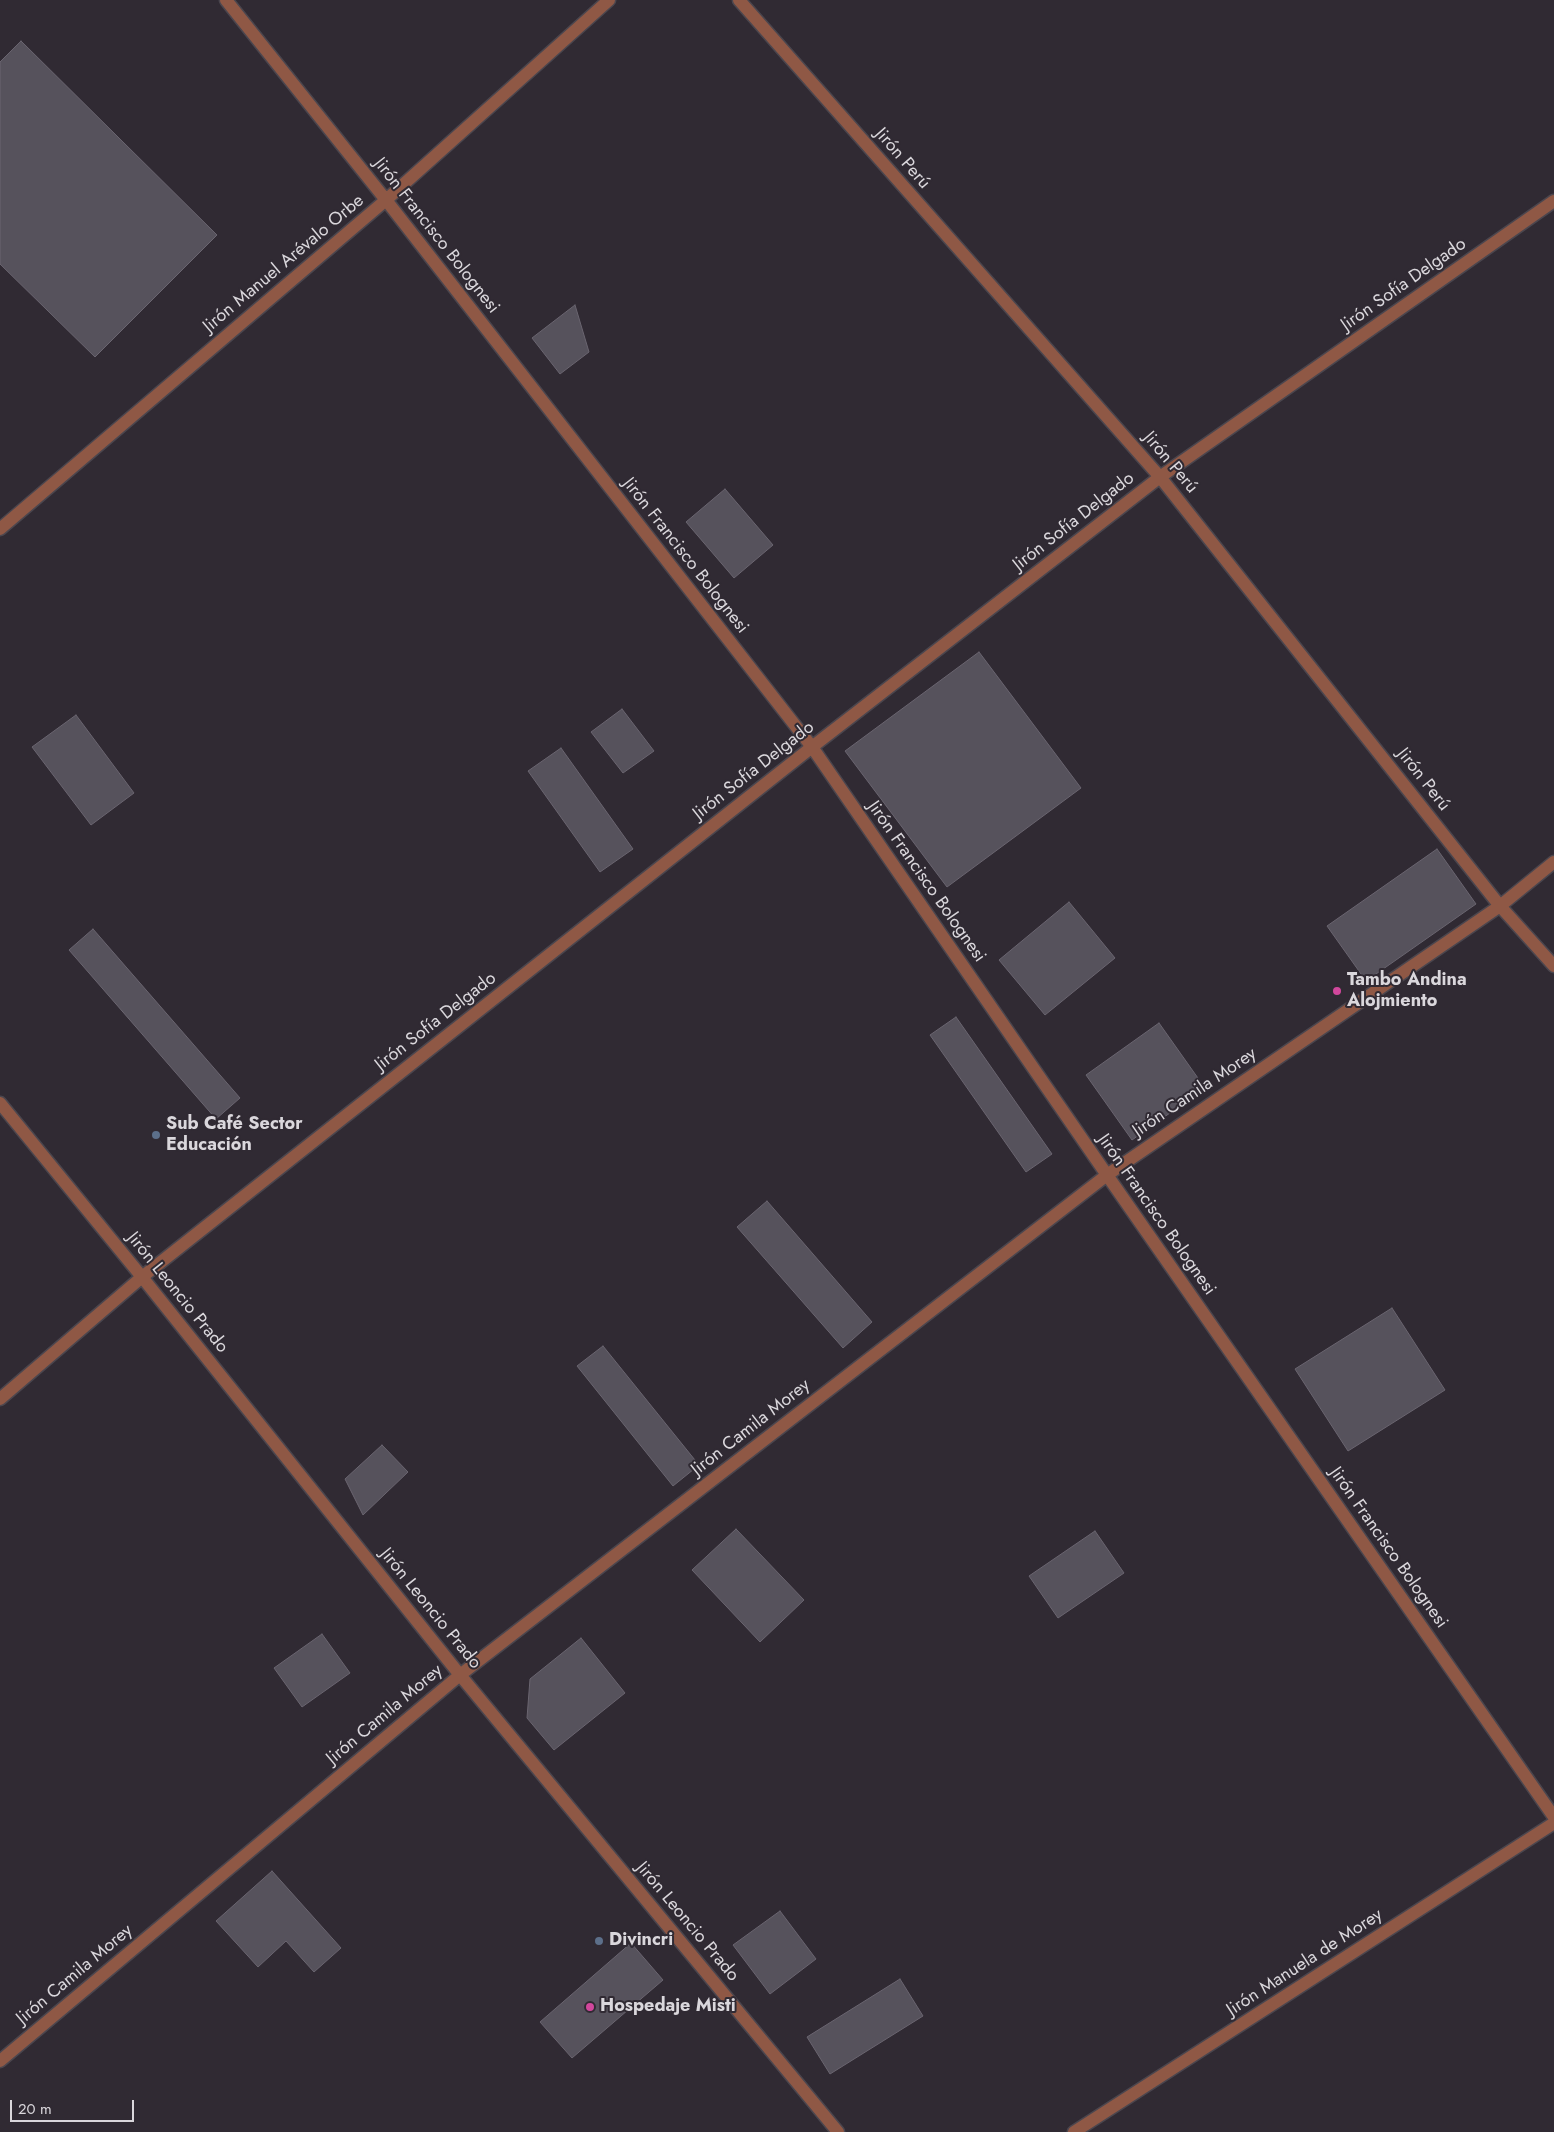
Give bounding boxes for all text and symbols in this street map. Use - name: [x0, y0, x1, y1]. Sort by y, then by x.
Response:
- street label: Jirón Perú: [870, 124, 934, 194]
- street label: Jirón Francisco Bolognesi: [369, 154, 503, 318]
- street label: Jirón Manuel Arévalo Orbe: [199, 190, 369, 338]
- street label: Jirón Sofía Delgado: [1337, 234, 1471, 336]
- street label: Jirón Perú: [1138, 428, 1202, 498]
- street label: Jirón Sofía Delgado: [1009, 468, 1139, 576]
- street label: Jirón Francisco Bolognesi: [618, 474, 752, 638]
- street label: Jirón Sofía Delgado: [689, 717, 819, 825]
- street label: Jirón Perú: [1392, 744, 1454, 816]
- street label: Jirón Francisco Bolognesi: [862, 797, 990, 967]
- street label: Jirón Sofía Delgado: [371, 968, 501, 1076]
- place label: Tambo Andina Alojmiento: [1347, 970, 1467, 1012]
- marker: Tambo Andina Alojmiento: [1331, 985, 1343, 997]
- street label: Jirón Camila Morey: [1129, 1044, 1261, 1142]
- place label: Sub Café Sector Educación: [166, 1114, 303, 1156]
- marker: Sub Café Sector Educación: [150, 1129, 162, 1141]
- street label: Jirón Francisco Bolognesi: [1092, 1130, 1220, 1300]
- street label: Jirón Leoncio Prado: [122, 1228, 232, 1358]
- street label: Jirón Camila Morey: [687, 1375, 815, 1481]
- street label: Jirón Francisco Bolognesi: [1324, 1463, 1452, 1633]
- street label: Jirón Leoncio Prado: [375, 1544, 485, 1674]
- street label: Jirón Camila Morey: [323, 1660, 447, 1770]
- street label: Jirón Leoncio Prado: [631, 1858, 743, 1986]
- street label: Jirón Manuela de Morey: [1223, 1905, 1387, 2021]
- street label: Jirón Camila Morey: [13, 1920, 137, 2030]
- place label: Divincri: [609, 1930, 673, 1952]
- marker: Divincri: [593, 1935, 605, 1947]
- place label: Hospedaje Misti: [600, 1996, 736, 2018]
- marker: Hospedaje Misti: [584, 2001, 596, 2013]
- scale bar: [12, 2090, 136, 2122]
- text: 20 m: [18, 2098, 52, 2120]

